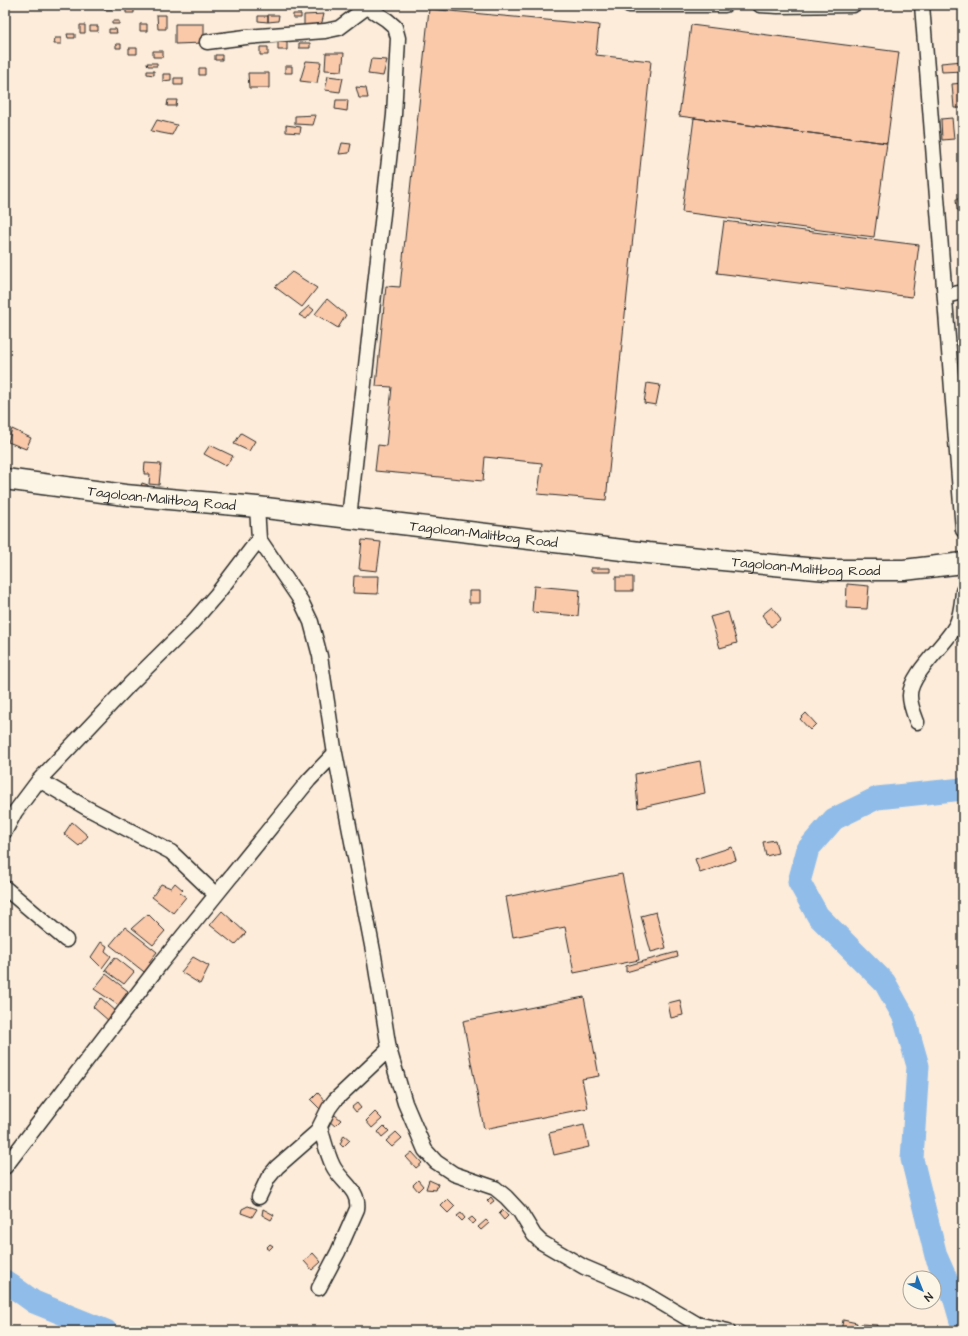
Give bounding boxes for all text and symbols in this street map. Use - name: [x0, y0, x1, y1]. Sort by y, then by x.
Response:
- street label: Tagoloan-Malitbog Road: [86, 481, 237, 516]
- street label: Tagoloan-Malitbog Road: [409, 516, 559, 553]
- street label: Tagoloan-Malitbog Road: [731, 552, 880, 581]
- north arrow: [902, 1270, 942, 1310]
- text: N: [921, 1289, 936, 1305]

